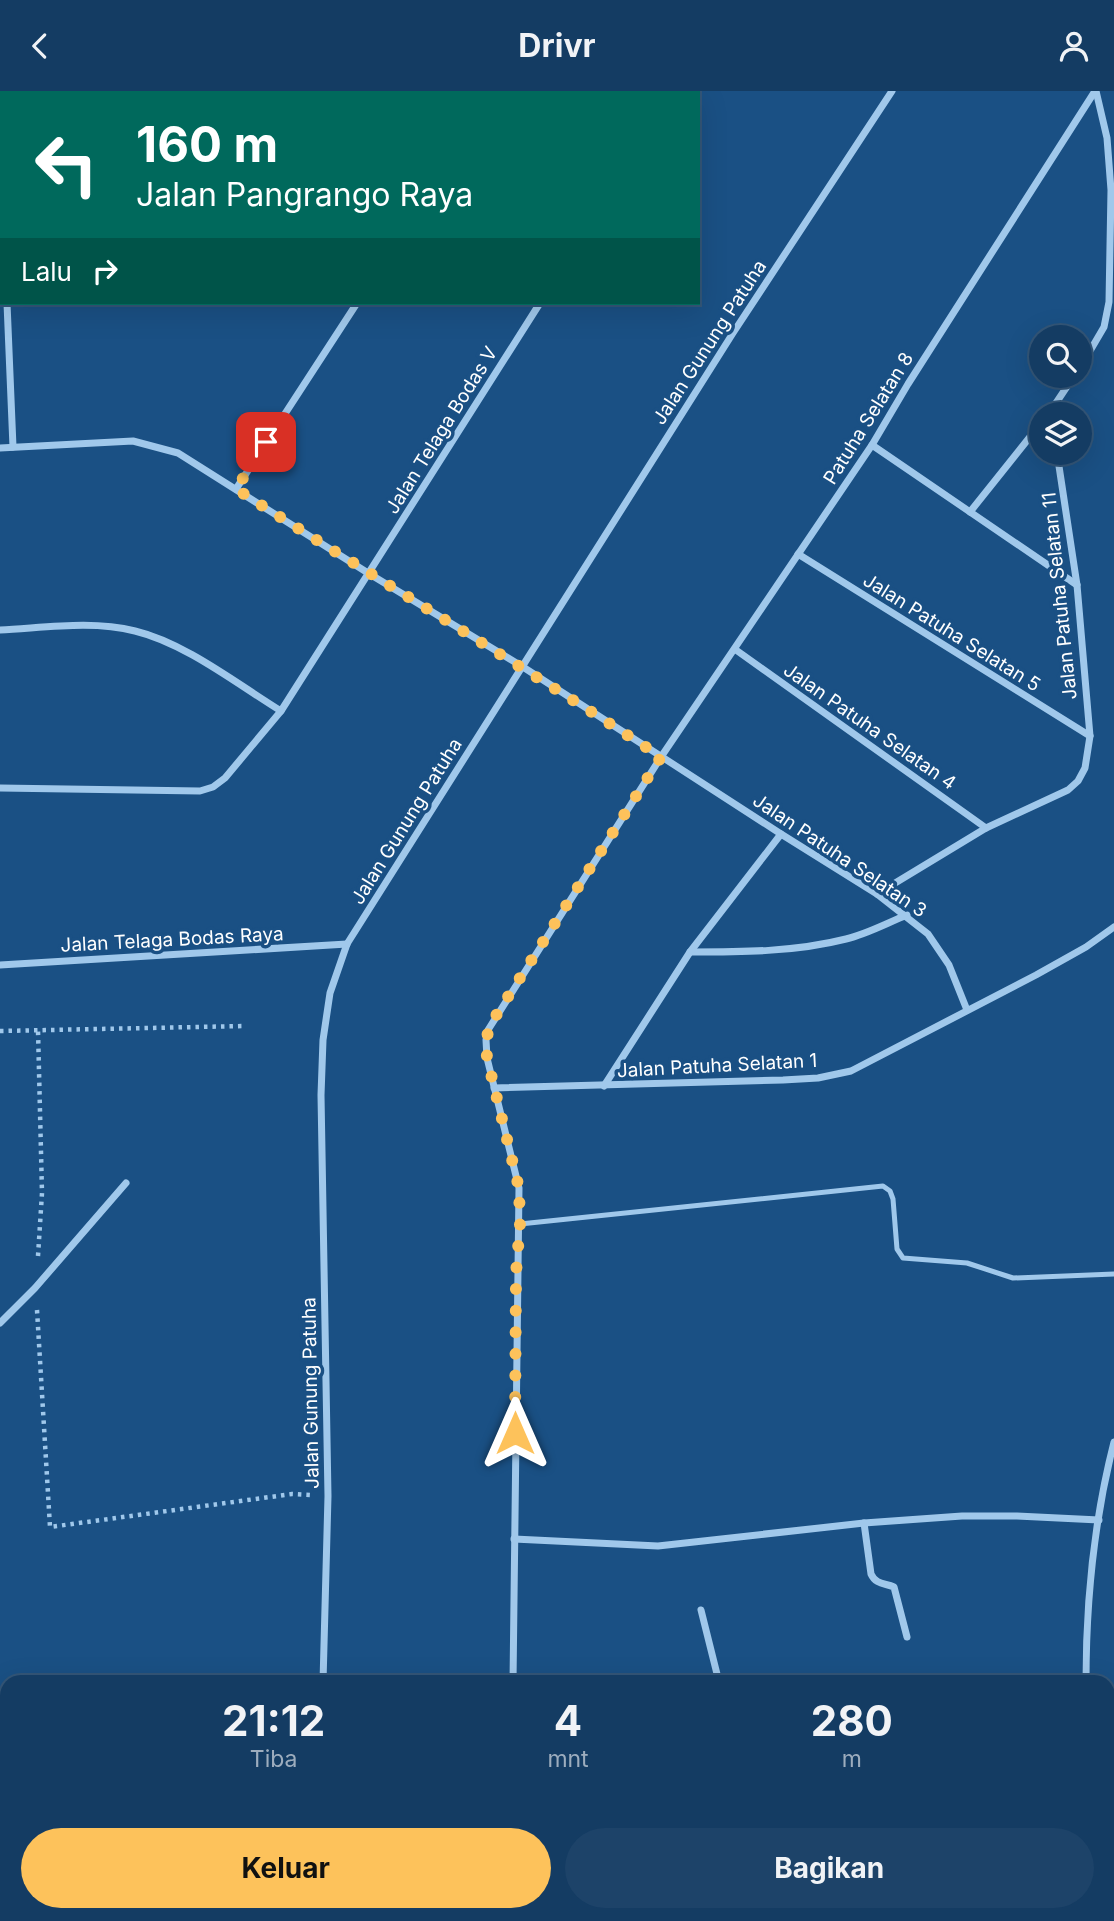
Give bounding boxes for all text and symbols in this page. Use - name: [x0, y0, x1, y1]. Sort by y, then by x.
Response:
- text: Drivr: [518, 26, 596, 65]
- icon: back: [21, 27, 59, 65]
- icon: person: [1055, 27, 1093, 65]
- text: 160 m: [136, 115, 278, 174]
- icon: left: [21, 119, 112, 210]
- text: Jalan Pangrango Raya: [136, 175, 473, 214]
- icon: right: [86, 252, 124, 290]
- text: Lalu: [21, 256, 72, 287]
- street label: Jalan Gunung Patuha: [648, 256, 771, 429]
- map controls: [1029, 325, 1092, 465]
- button: search: [1029, 325, 1092, 388]
- street label: Jalan Telaga Bodas V: [381, 342, 502, 518]
- street label: Patuha Selatan 8: [819, 348, 918, 489]
- button: layers: [1029, 402, 1092, 465]
- pin: [236, 412, 296, 472]
- icon: arrive: [247, 423, 285, 461]
- street label: Jalan Patuha Selatan 11: [1037, 491, 1082, 701]
- street label: Jalan Patuha Selatan 5: [859, 568, 1045, 696]
- street label: Jalan Patuha Selatan 4: [779, 658, 960, 795]
- street label: Jalan Gunung Patuha: [346, 734, 467, 909]
- street label: Jalan Patuha Selatan 3: [748, 789, 931, 922]
- street label: Jalan Telaga Bodas Raya: [60, 922, 284, 957]
- street label: Jalan Patuha Selatan 1: [616, 1049, 818, 1082]
- street label: Jalan Gunung Patuha: [297, 1297, 324, 1489]
- position arrow: [478, 1396, 552, 1470]
- text: 21:12: [222, 1695, 325, 1746]
- text: 4: [554, 1695, 582, 1746]
- text: 280: [811, 1695, 893, 1746]
- text: Tiba: [250, 1745, 298, 1773]
- text: mnt: [547, 1745, 589, 1773]
- text: m: [842, 1745, 862, 1773]
- button: Keluar: [21, 1828, 551, 1908]
- button: Bagikan: [565, 1828, 1094, 1908]

